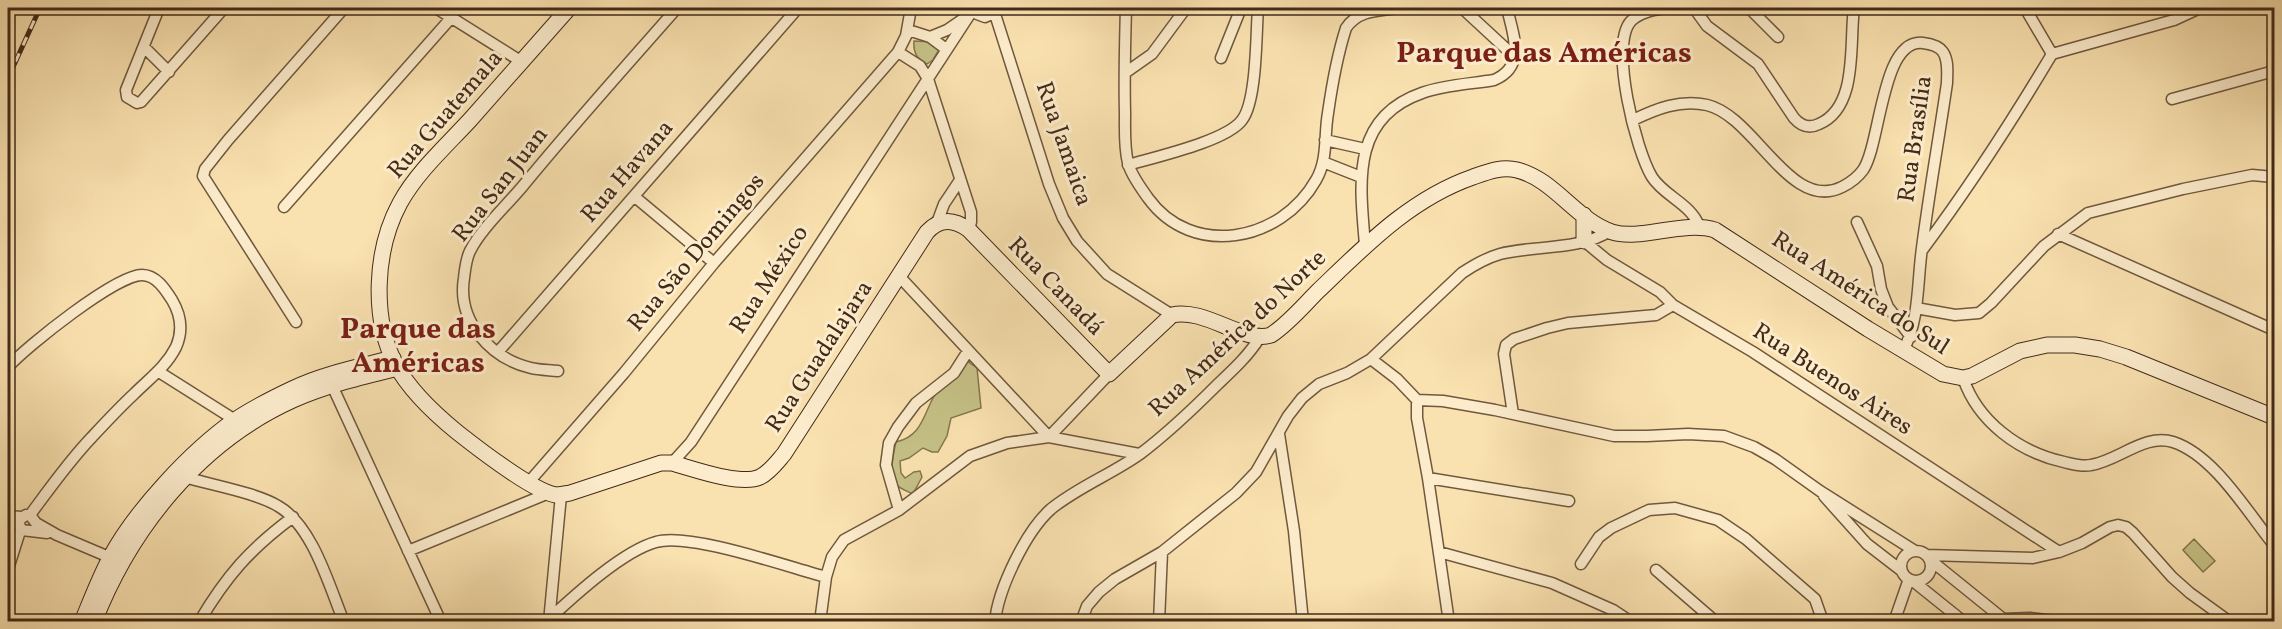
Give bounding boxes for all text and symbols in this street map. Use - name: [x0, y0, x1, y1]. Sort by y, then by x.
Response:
- district label: Parque das Américas: [1396, 33, 1692, 75]
- street label: Rua Guatemala: [380, 43, 512, 187]
- street label: Rua Brasília: [1890, 73, 1942, 205]
- street label: Rua Jamaica: [1026, 77, 1100, 211]
- street label: Rua Havana: [574, 113, 682, 231]
- street label: Rua San Juan: [445, 120, 557, 250]
- street label: Rua São Domingos: [620, 166, 774, 340]
- street label: Rua México: [722, 219, 818, 341]
- street label: Rua América do Sul: [1764, 224, 1956, 364]
- street label: Rua Canadá: [999, 230, 1111, 344]
- street label: Rua América do Norte: [1141, 242, 1335, 426]
- street label: Rua Guadalajara: [758, 274, 882, 440]
- district label: Parque das Américas: [340, 309, 496, 385]
- street label: Rua Buenos Aires: [1745, 315, 1919, 445]

